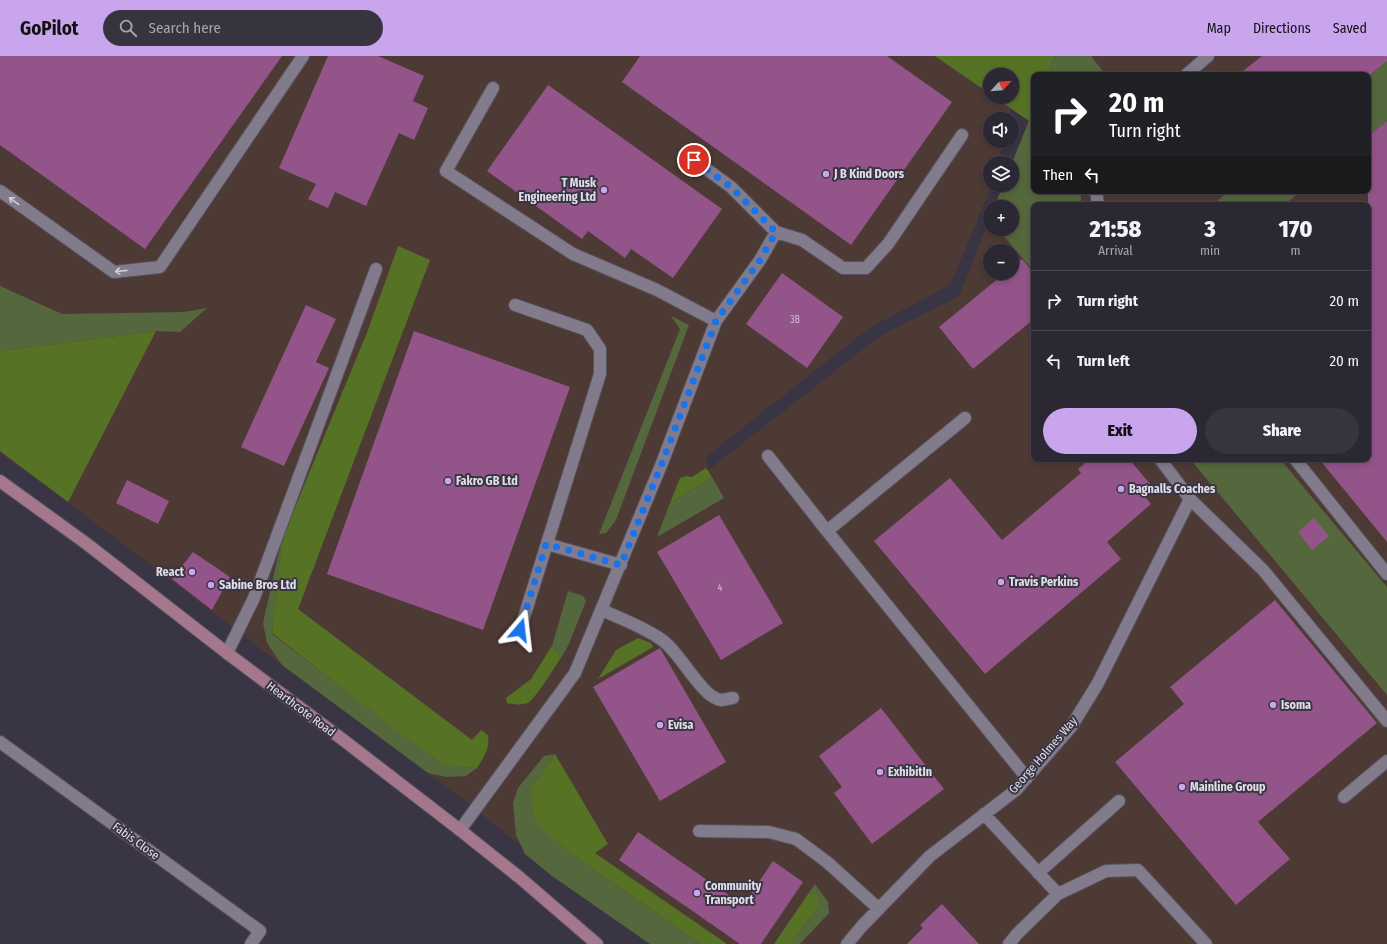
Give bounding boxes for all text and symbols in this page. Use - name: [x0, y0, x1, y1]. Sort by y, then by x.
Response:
- search box: [103, 10, 383, 46]
- text: GoPilot: [20, 17, 79, 40]
- icon: search: [117, 17, 139, 39]
- text: Search here: [149, 19, 221, 37]
- text: Map: [1207, 20, 1231, 37]
- text: Directions: [1253, 20, 1311, 37]
- text: Saved: [1333, 20, 1367, 37]
- north arrow: [983, 68, 1019, 104]
- map controls: [983, 68, 1019, 280]
- text: 20 m: [1109, 86, 1164, 119]
- icon: right: [1043, 88, 1095, 140]
- button: sound: [983, 112, 1019, 148]
- text: Turn right: [1109, 120, 1181, 142]
- pin: [677, 143, 711, 177]
- icon: arrive: [683, 149, 705, 171]
- button: layers: [983, 156, 1019, 192]
- icon: left: [1081, 164, 1103, 186]
- text: Then: [1043, 166, 1073, 184]
- place label: J B Kind Doors: [833, 167, 905, 181]
- marker: J B Kind Doors: [821, 169, 831, 179]
- place label: T Musk Engineering Ltd: [519, 176, 597, 204]
- marker: T Musk Engineering Ltd: [599, 185, 609, 195]
- one-way arrow: [9, 197, 20, 205]
- button: +: [983, 200, 1019, 236]
- text: 21:58: [1090, 215, 1141, 243]
- text: 3: [1204, 215, 1216, 243]
- text: 170: [1279, 215, 1312, 243]
- text: Arrival: [1098, 243, 1133, 258]
- text: min: [1200, 243, 1220, 258]
- text: m: [1291, 243, 1301, 258]
- button: −: [983, 244, 1019, 280]
- one-way arrow: [115, 267, 128, 275]
- icon: right: [1043, 290, 1065, 312]
- text: Turn right: [1077, 292, 1138, 310]
- text: 20 m: [1330, 292, 1359, 310]
- house number: 3B: [790, 314, 801, 326]
- icon: left: [1043, 350, 1065, 372]
- text: Turn left: [1077, 352, 1130, 370]
- text: 20 m: [1330, 352, 1359, 370]
- button: Exit: [1043, 408, 1197, 454]
- button: Share: [1205, 408, 1359, 454]
- place label: Fakro GB Ltd: [456, 474, 518, 488]
- marker: Fakro GB Ltd: [443, 476, 453, 486]
- place label: Bagnalls Coaches: [1129, 482, 1216, 496]
- marker: Bagnalls Coaches: [1116, 484, 1126, 494]
- place label: React: [156, 565, 185, 579]
- marker: React: [187, 567, 197, 577]
- place label: Travis Perkins: [1009, 575, 1079, 589]
- marker: Travis Perkins: [996, 577, 1006, 587]
- place label: Sabine Bros Ltd: [219, 578, 296, 592]
- marker: Sabine Bros Ltd: [206, 580, 216, 590]
- house number: 4: [718, 582, 723, 594]
- position arrow: [499, 609, 541, 651]
- street label: Hearthcote Road: [264, 679, 338, 739]
- place label: Isoma: [1281, 698, 1311, 712]
- marker: Isoma: [1268, 700, 1278, 710]
- street label: George Holmes Way: [1006, 713, 1080, 796]
- place label: Evisa: [668, 718, 693, 732]
- marker: Evisa: [655, 720, 665, 730]
- place label: ExhibitIn: [888, 765, 932, 779]
- marker: ExhibitIn: [875, 767, 885, 777]
- place label: Mainline Group: [1190, 780, 1266, 794]
- marker: Mainline Group: [1177, 782, 1187, 792]
- street label: Fabis Close: [110, 819, 162, 863]
- place label: Community Transport: [705, 879, 762, 907]
- marker: Community Transport: [692, 888, 702, 898]

